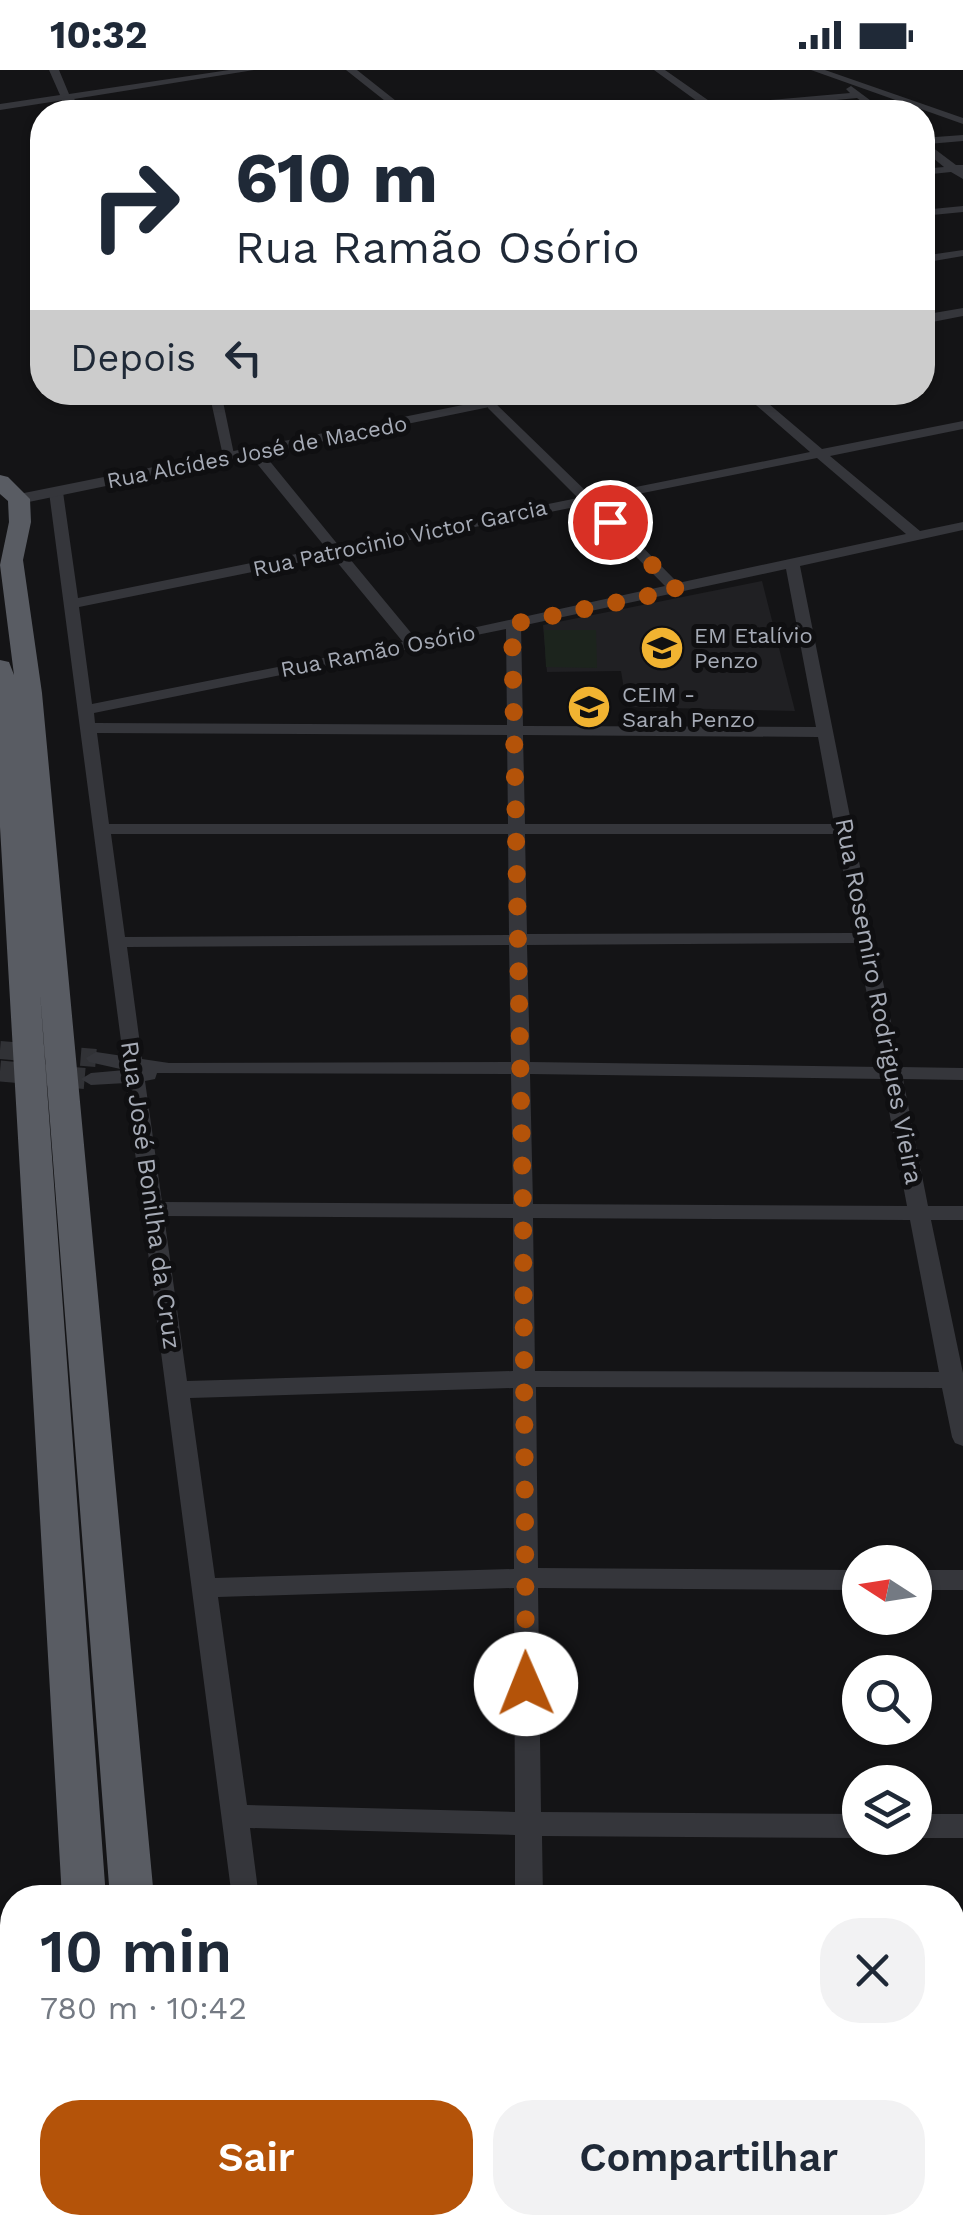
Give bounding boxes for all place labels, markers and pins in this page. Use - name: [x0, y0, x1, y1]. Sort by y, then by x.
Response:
- pin: [568, 480, 653, 565]
- place label: EM Etalívio Penzo: [694, 623, 813, 673]
- school or university icon: EM Etalívio Penzo: [639, 625, 685, 671]
- place label: CEIM - Sarah Penzo: [622, 682, 755, 732]
- school or university icon: CEIM - Sarah Penzo: [566, 684, 612, 730]

